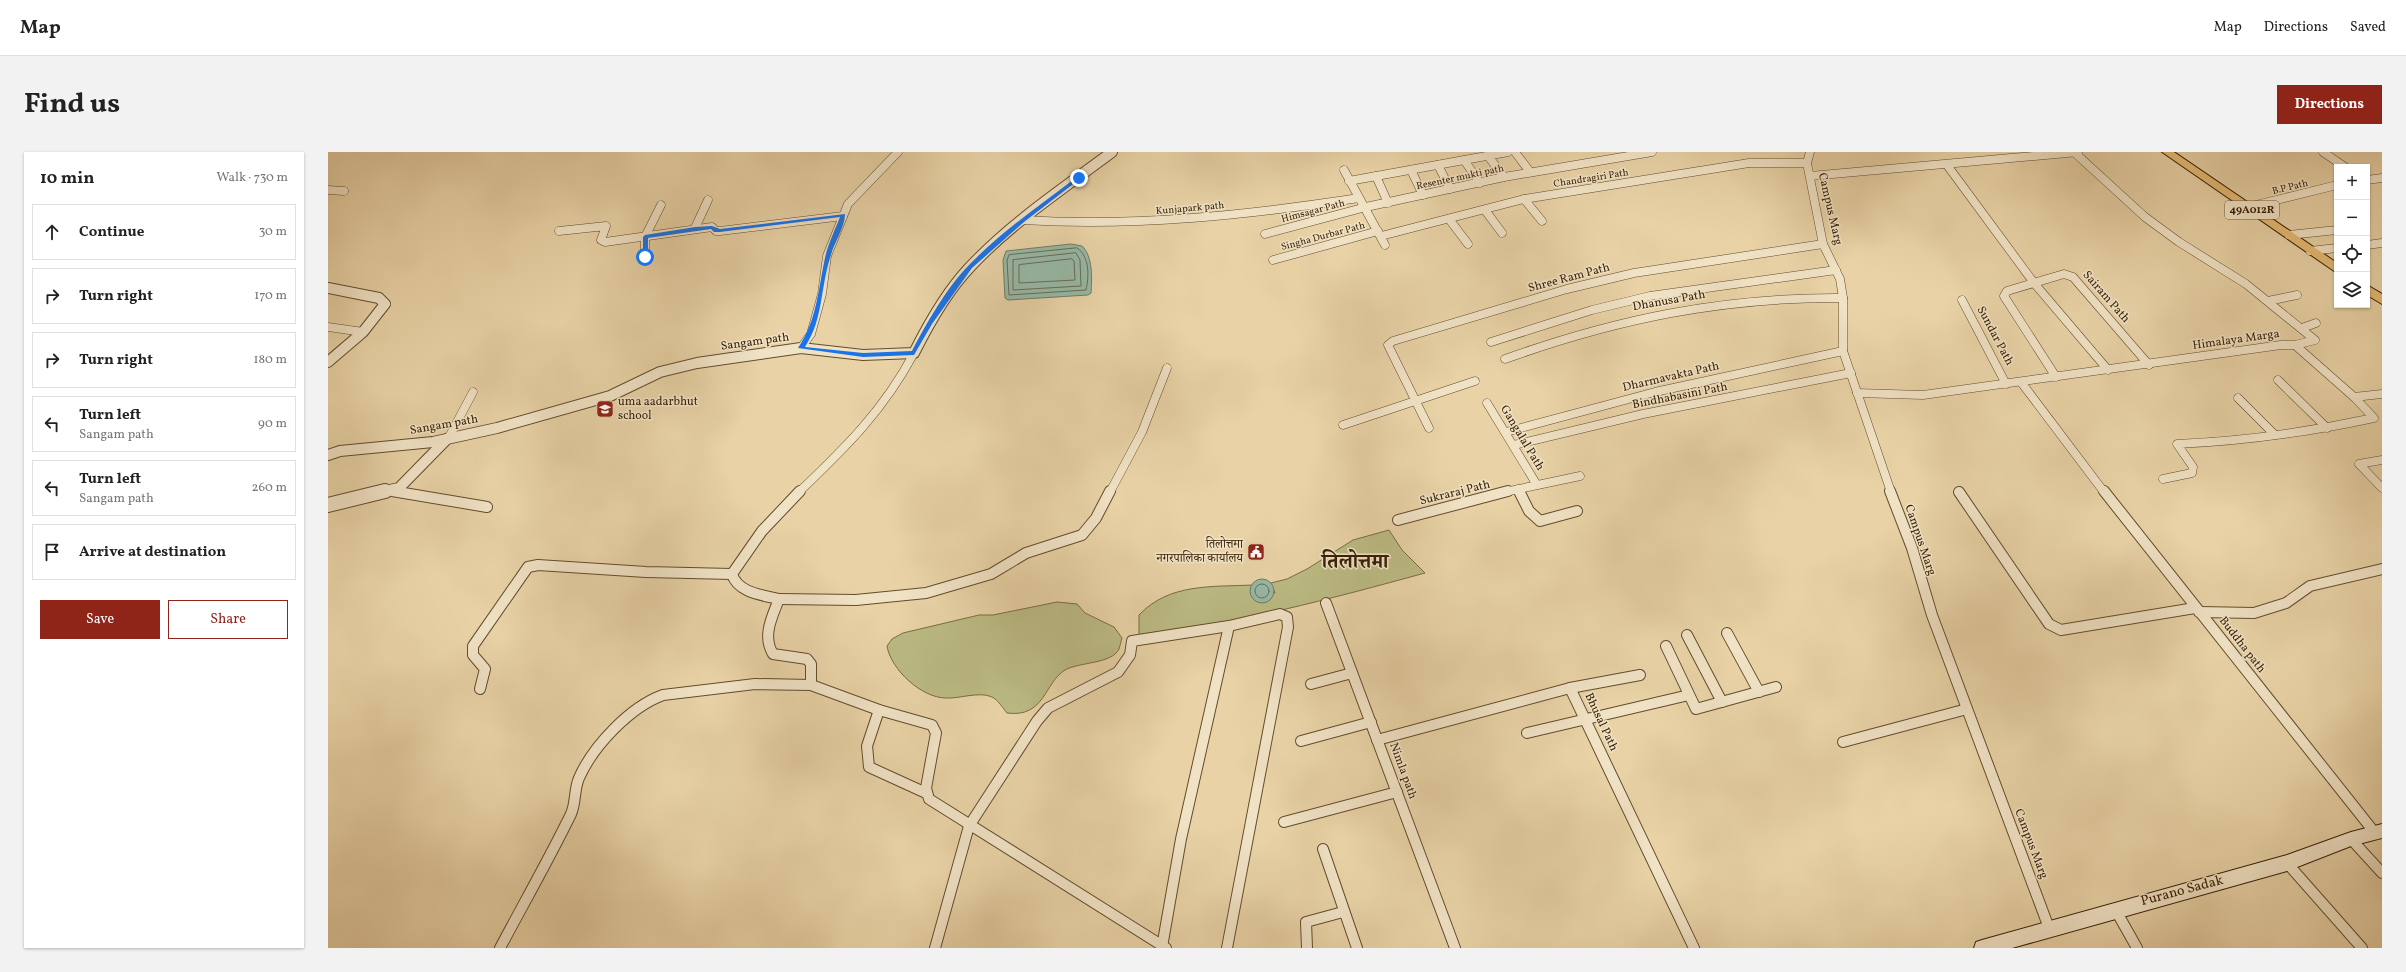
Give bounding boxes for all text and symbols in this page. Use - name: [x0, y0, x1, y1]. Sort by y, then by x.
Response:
- text: Map: [20, 15, 61, 41]
- text: Map: [2214, 18, 2242, 37]
- text: Directions: [2264, 18, 2328, 37]
- text: Saved: [2350, 18, 2386, 37]
- text: Find us: [24, 85, 120, 124]
- button: Directions: [2277, 85, 2382, 124]
- street label: Resenter mukti path: [1415, 161, 1505, 193]
- map controls: [2334, 164, 2370, 308]
- button: +: [2334, 164, 2370, 200]
- street label: Chandragiri Path: [1553, 165, 1630, 191]
- text: 10 min: [40, 167, 94, 190]
- text: Walk · 730 m: [216, 169, 288, 187]
- route end: [1070, 169, 1088, 187]
- street label: Campus Marg: [1814, 171, 1846, 247]
- street label: B.P Path: [2271, 176, 2309, 198]
- street label: Himsagar Path: [1280, 196, 1346, 226]
- street label: Kunjapark path: [1155, 198, 1225, 218]
- button: −: [2334, 200, 2370, 236]
- road number: 49A012R: [2225, 201, 2279, 219]
- street label: Singha Durbar Path: [1279, 218, 1367, 254]
- icon: ahead: [41, 221, 63, 243]
- text: Continue: [79, 222, 144, 243]
- text: 30 m: [259, 223, 287, 241]
- button: locate: [2334, 236, 2370, 272]
- route start: [636, 248, 654, 266]
- street label: Shree Ram Path: [1526, 259, 1612, 297]
- street label: Sairam Path: [2079, 267, 2133, 327]
- button: layers: [2334, 272, 2370, 308]
- icon: right: [41, 285, 63, 307]
- text: Turn right: [79, 286, 153, 307]
- text: 170 m: [254, 287, 287, 305]
- street label: Dhanusa Path: [1631, 287, 1707, 315]
- street label: Sundar Path: [1973, 304, 2017, 368]
- street label: Himalaya Marga: [2192, 326, 2281, 354]
- street label: Sangam path: [720, 329, 790, 355]
- icon: right: [41, 349, 63, 371]
- text: Turn right: [79, 350, 153, 371]
- text: 180 m: [253, 351, 287, 369]
- street label: Dharmavakta Path: [1621, 358, 1721, 396]
- street label: Bindhabasini Path: [1631, 379, 1729, 413]
- place label: uma aadarbhut school: [618, 394, 698, 424]
- school or university icon: uma aadarbhut school: [595, 399, 615, 419]
- street label: Gangalal Path: [1496, 402, 1548, 474]
- text: Turn left: [79, 405, 141, 426]
- street label: Sangam path: [409, 411, 479, 439]
- icon: left: [41, 413, 63, 435]
- text: 90 m: [258, 415, 287, 433]
- text: Sangam path: [79, 426, 154, 444]
- text: Turn left: [79, 469, 141, 490]
- icon: left: [41, 477, 63, 499]
- street label: Sukraraj Path: [1418, 477, 1492, 509]
- text: 260 m: [252, 479, 287, 497]
- text: Sangam path: [79, 490, 154, 508]
- street label: Campus Marg: [1900, 502, 1940, 578]
- place label: तिलोत्तमा नगरपालिका कार्यालय: [1156, 536, 1244, 567]
- icon: arrive: [41, 541, 63, 563]
- text: Arrive at destination: [79, 542, 226, 563]
- public building icon: तिलोत्तमा नगरपालिका कार्यालय: [1246, 542, 1266, 562]
- district label: तिलोत्तमा: [1320, 549, 1390, 577]
- button: Save: [40, 600, 160, 639]
- button: Share: [168, 600, 288, 639]
- street label: Buddha path: [2215, 614, 2269, 676]
- street label: Bhusal Path: [1581, 690, 1621, 754]
- street label: Nimla path: [1385, 740, 1421, 802]
- street label: Campus Marg: [2010, 807, 2052, 881]
- street label: Purano Sadak: [2139, 871, 2226, 911]

